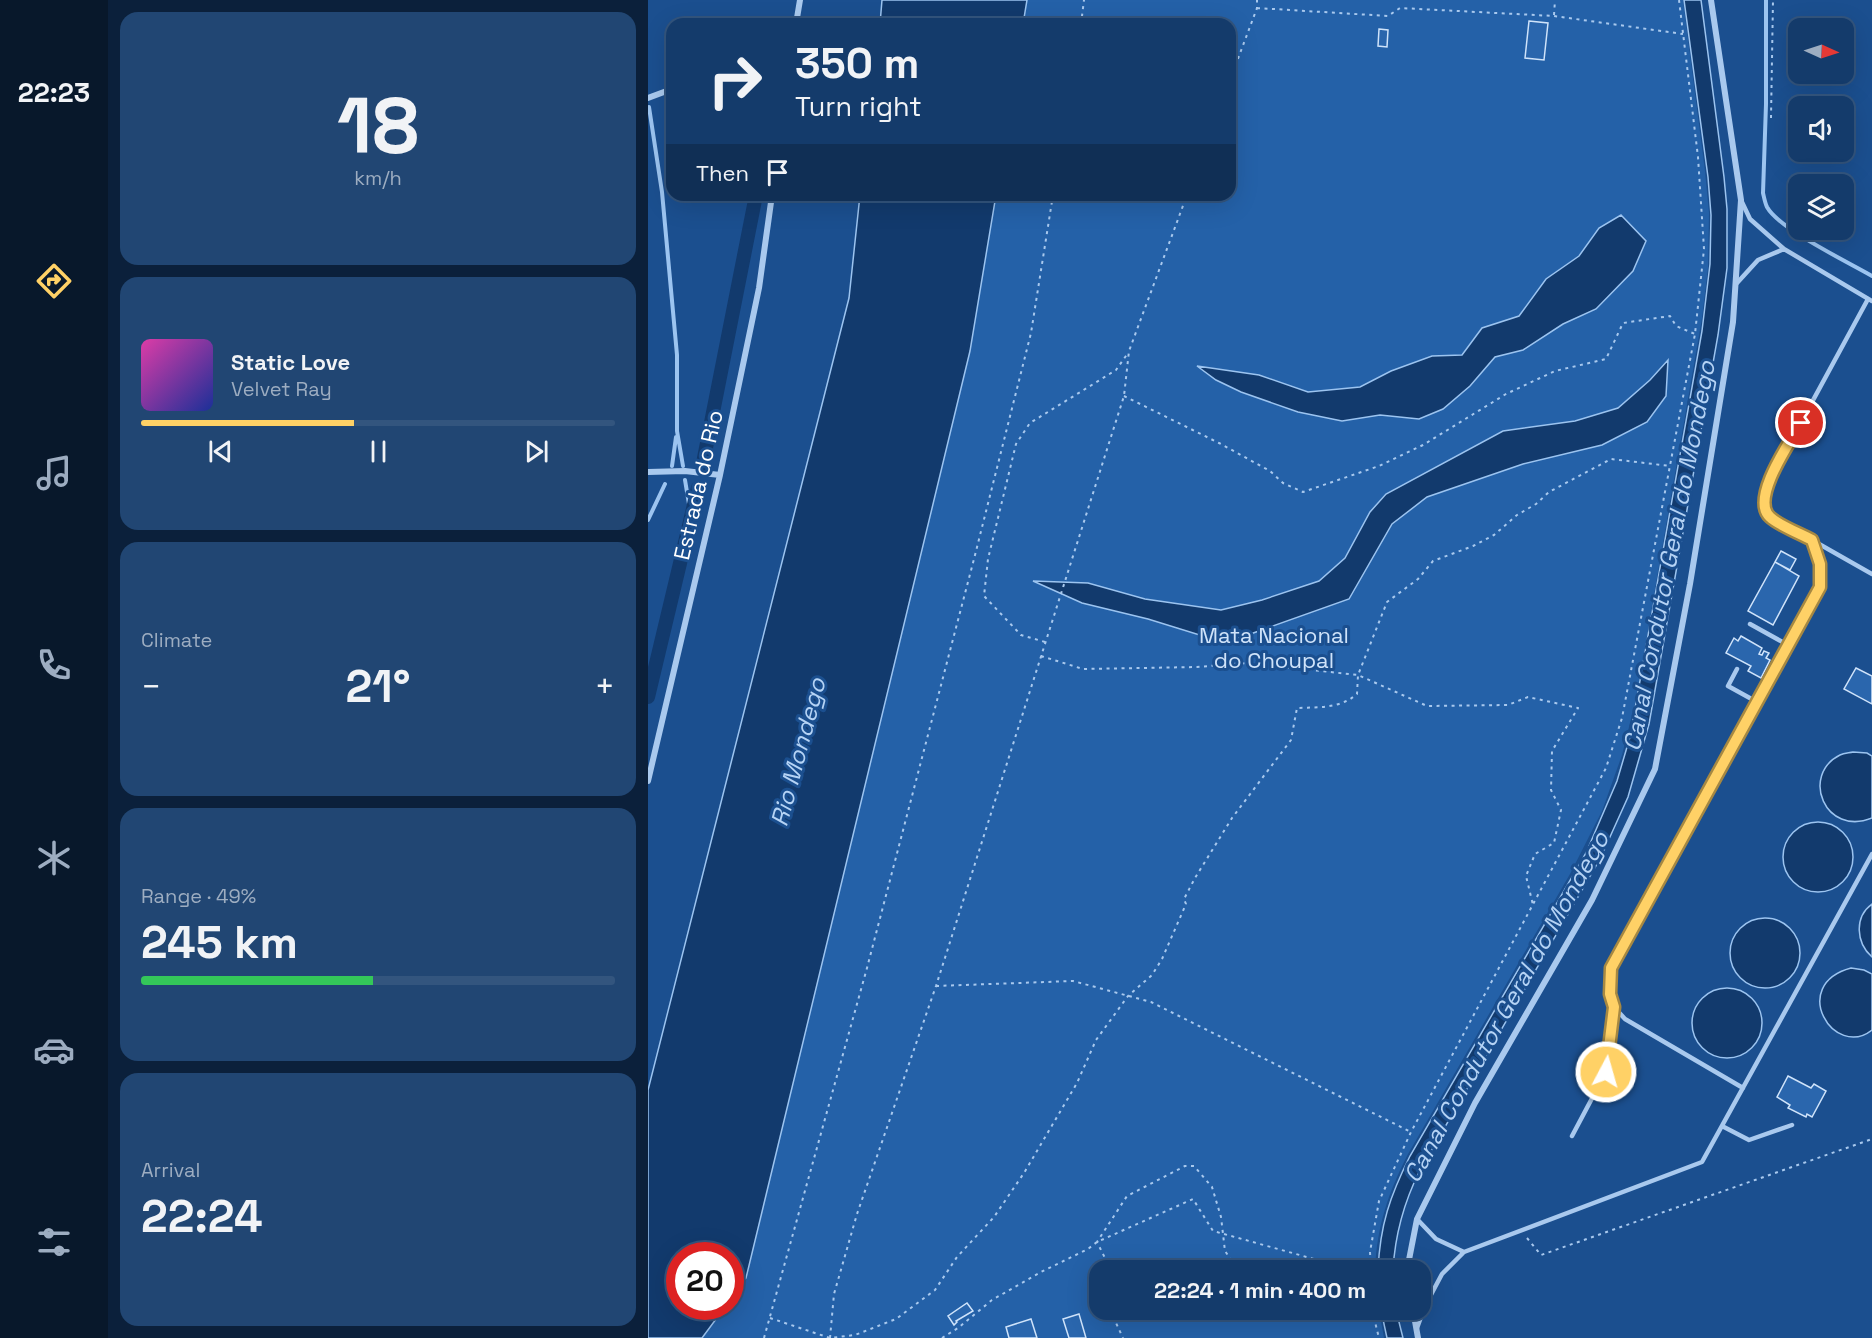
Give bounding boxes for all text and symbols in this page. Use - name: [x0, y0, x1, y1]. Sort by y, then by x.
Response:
- north arrow: [1788, 18, 1854, 84]
- map controls: [1788, 18, 1854, 240]
- text: 350 m: [795, 37, 920, 90]
- icon: right: [696, 42, 774, 120]
- text: 22:23: [18, 75, 90, 110]
- text: 18: [337, 76, 419, 176]
- text: Turn right: [795, 89, 922, 124]
- button: sound: [1788, 96, 1854, 162]
- icon: arrive: [761, 156, 794, 189]
- text: Then: [696, 159, 749, 187]
- text: km/h: [354, 165, 402, 191]
- button: layers: [1788, 174, 1854, 240]
- icon: directions: [33, 260, 75, 302]
- text: Static Love: [231, 348, 350, 376]
- water label: Canal Condutor Geral do Mondego: [1616, 357, 1722, 754]
- text: Velvet Ray: [231, 376, 332, 402]
- pin: [1775, 397, 1826, 448]
- icon: arrive: [1784, 406, 1817, 439]
- street label: Estrada do Rio: [667, 407, 729, 563]
- icon: previous: [204, 435, 237, 468]
- icon: pause: [362, 435, 395, 468]
- icon: next: [520, 435, 553, 468]
- icon: music: [33, 452, 75, 494]
- park label: Mata Nacional do Choupal: [1199, 621, 1349, 674]
- text: Climate: [141, 627, 212, 653]
- icon: phone: [33, 644, 75, 686]
- text: 21°: [346, 658, 410, 715]
- text: −: [141, 666, 161, 708]
- text: +: [595, 666, 615, 708]
- water label: Rio Mondego: [763, 673, 833, 830]
- water label: Canal Condutor Geral do Mondego: [1396, 825, 1616, 1188]
- icon: climate: [33, 837, 75, 879]
- text: Range · 49%: [141, 883, 256, 909]
- text: 245 km: [141, 914, 298, 971]
- icon: car: [33, 1029, 75, 1071]
- position arrow: [1574, 1040, 1638, 1104]
- text: Arrival: [141, 1157, 200, 1183]
- text: 22:24: [141, 1188, 263, 1245]
- icon: filters: [33, 1221, 75, 1263]
- speed limit sign: 20: [666, 1242, 744, 1320]
- text: 22:24 · 1 min · 400 m: [1154, 1276, 1366, 1304]

